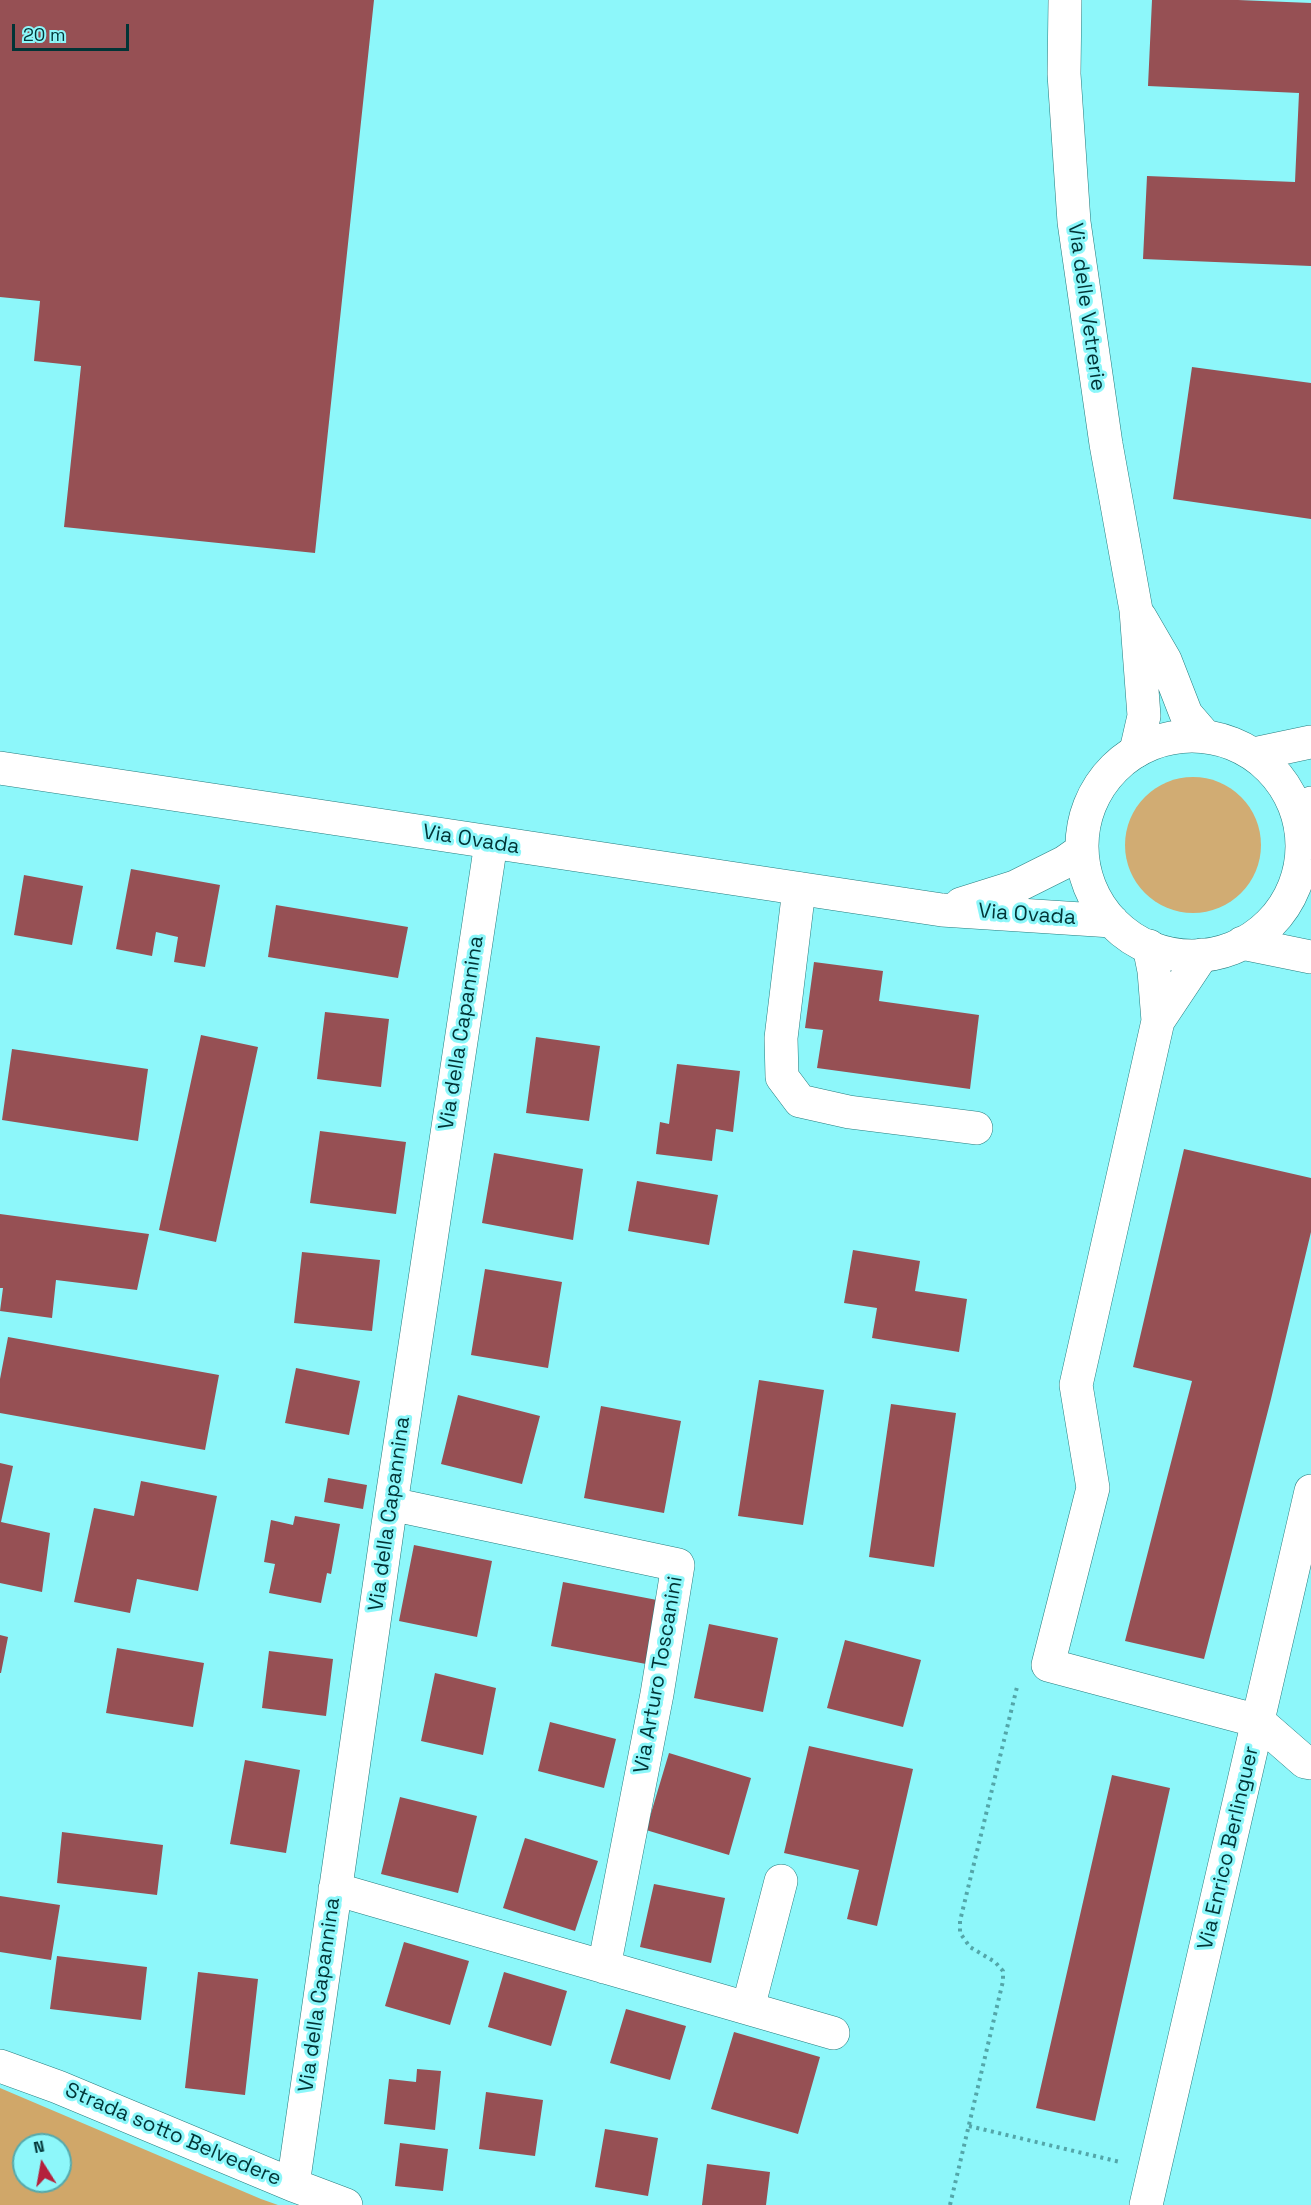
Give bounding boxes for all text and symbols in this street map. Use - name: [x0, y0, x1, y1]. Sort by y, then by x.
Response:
- scale bar: [15, 12, 132, 50]
- text: 20 m: [23, 23, 66, 46]
- street label: Via delle Vetrerie: [1062, 222, 1110, 392]
- street label: Via Ovada: [421, 820, 521, 860]
- street label: Via Ovada: [977, 899, 1077, 931]
- street label: Via della Capannina: [434, 934, 490, 1132]
- street label: Via della Capannina: [364, 1415, 416, 1613]
- street label: Via Arturo Toscanini: [629, 1574, 689, 1776]
- street label: Via Enrico Berlinguer: [1193, 1744, 1265, 1952]
- street label: Via della Capannina: [294, 1896, 346, 2094]
- street label: Strada sotto Belvedere: [61, 2078, 285, 2192]
- north arrow: [12, 2133, 72, 2193]
- text: N: [32, 2135, 46, 2158]

